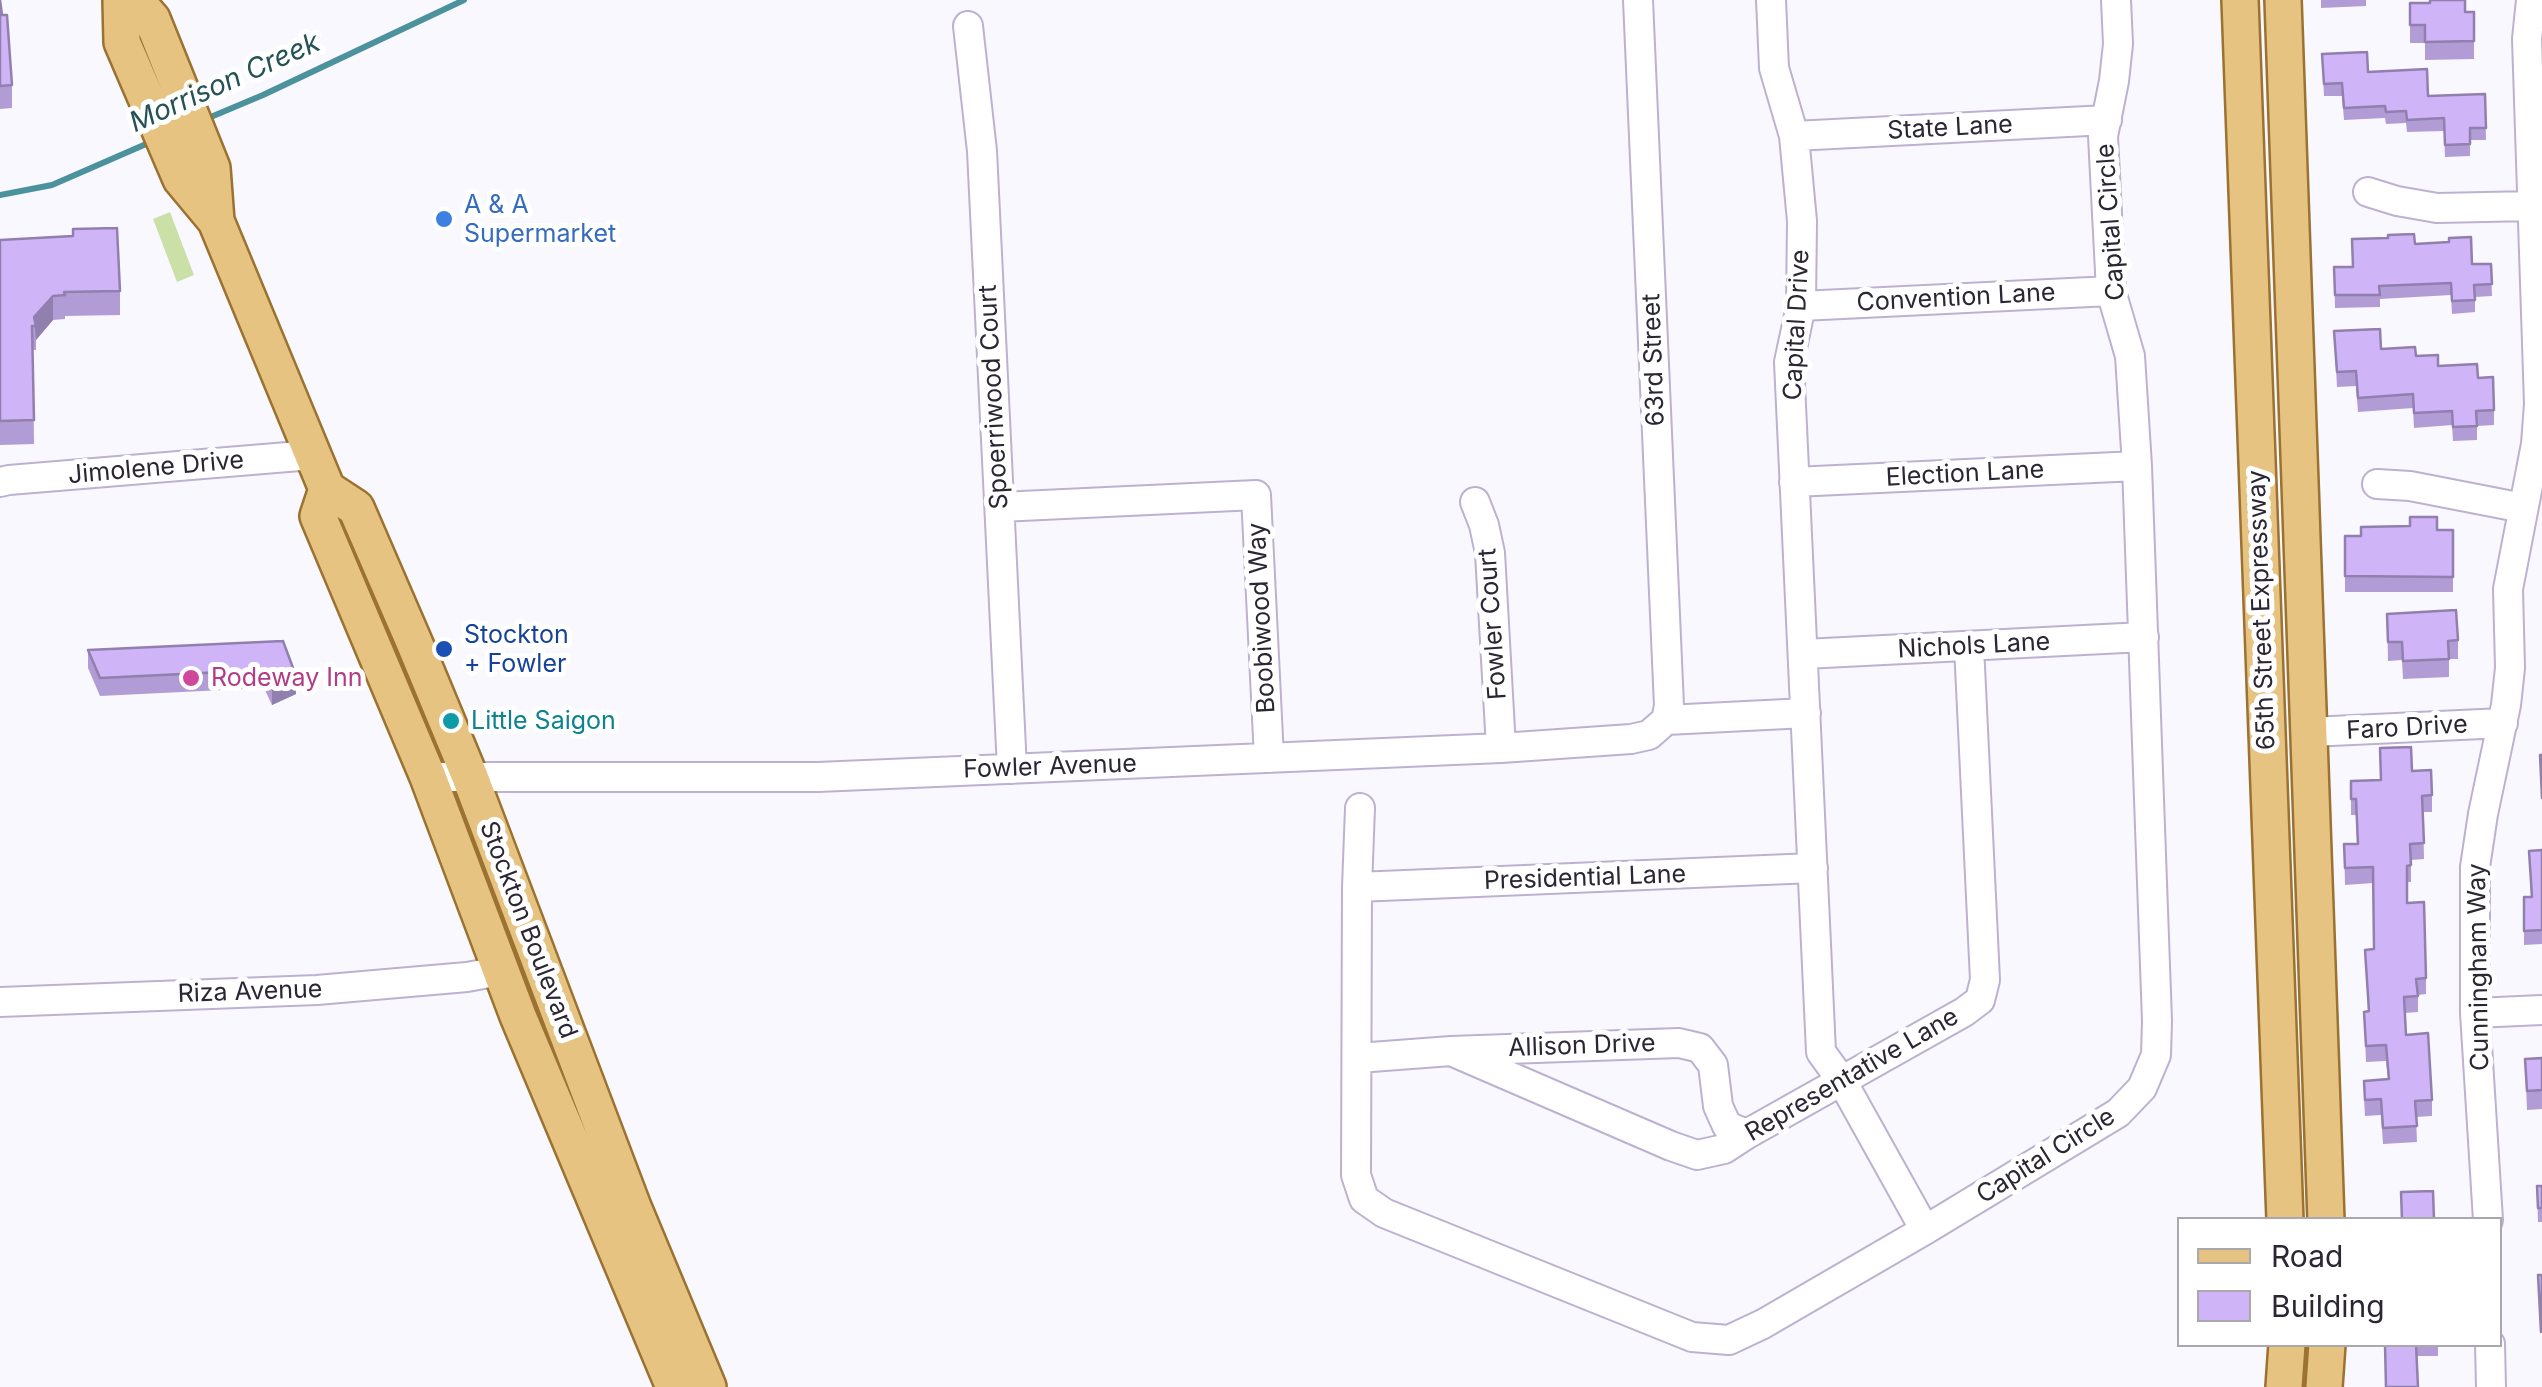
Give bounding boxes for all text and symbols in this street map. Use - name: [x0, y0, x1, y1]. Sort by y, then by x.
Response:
- water label: Morrison Creek: [125, 26, 325, 140]
- street label: State Lane: [1887, 110, 2013, 146]
- street label: Capital Circle: [2091, 142, 2131, 302]
- place label: A & A Supermarket: [464, 190, 616, 249]
- marker: A & A Supermarket: [433, 208, 455, 230]
- street label: Capital Drive: [1778, 249, 1816, 401]
- street label: Convention Lane: [1856, 278, 2056, 318]
- street label: Spoerriwood Court: [973, 284, 1015, 510]
- street label: 63rd Street: [1637, 293, 1671, 427]
- street label: Jimolene Drive: [67, 445, 245, 491]
- street label: Election Lane: [1885, 455, 2045, 493]
- street label: 65th Street Expressway: [2242, 469, 2282, 751]
- street label: Boobiwood Way: [1242, 522, 1282, 714]
- street label: Fowler Court: [1473, 547, 1513, 701]
- place label: Stockton + Fowler: [464, 620, 569, 679]
- street label: Nichols Lane: [1897, 627, 2051, 665]
- marker: Stockton + Fowler: [433, 638, 455, 660]
- place label: Rodeway Inn: [211, 663, 363, 693]
- marker: Rodeway Inn: [180, 667, 202, 689]
- place label: Little Saigon: [471, 706, 616, 736]
- marker: Little Saigon: [440, 710, 462, 732]
- street label: Faro Drive: [2346, 710, 2468, 746]
- street label: Fowler Avenue: [963, 749, 1137, 785]
- street label: Stockton Boulevard: [473, 817, 583, 1043]
- street label: Presidential Lane: [1483, 859, 1687, 897]
- street label: Cunningham Way: [2462, 863, 2496, 1071]
- street label: Riza Avenue: [177, 974, 323, 1010]
- street label: Representative Lane: [1740, 1002, 1964, 1148]
- street label: Allison Drive: [1508, 1028, 1656, 1064]
- street label: Capital Circle: [1971, 1102, 2121, 1210]
- legend: [2177, 1217, 2502, 1347]
- text: Road: [2271, 1238, 2343, 1274]
- text: Building: [2271, 1288, 2385, 1324]

